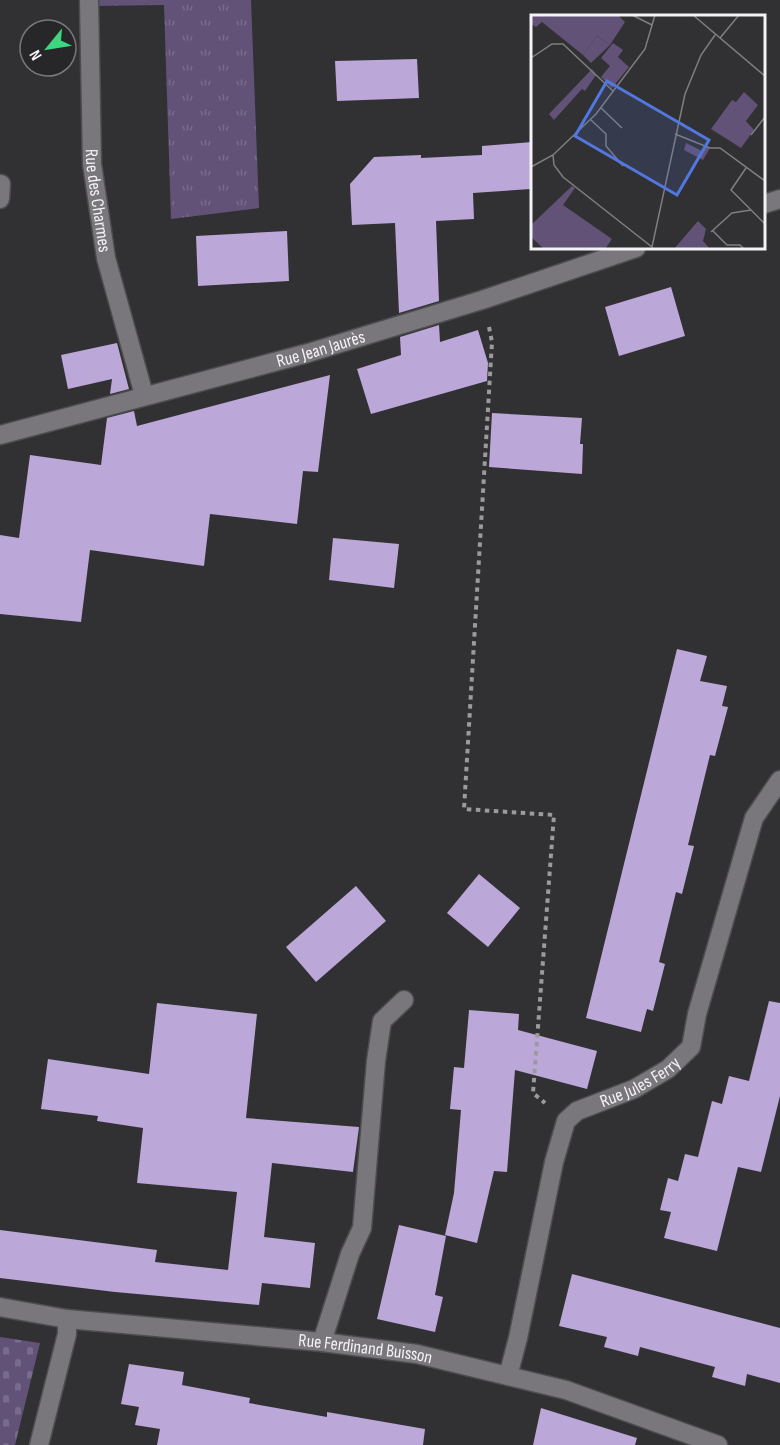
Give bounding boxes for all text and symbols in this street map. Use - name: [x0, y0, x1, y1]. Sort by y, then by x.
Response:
- inset map: [531, 15, 765, 249]
- north arrow: [18, 18, 78, 78]
- text: N: [26, 46, 47, 63]
- street label: Rue des Charmes: [81, 149, 115, 254]
- street label: Rue Jean Jaurès: [274, 326, 367, 371]
- street label: Rue Jules Ferry: [597, 1052, 685, 1112]
- street label: Rue Ferdinand Buisson: [297, 1329, 435, 1368]

